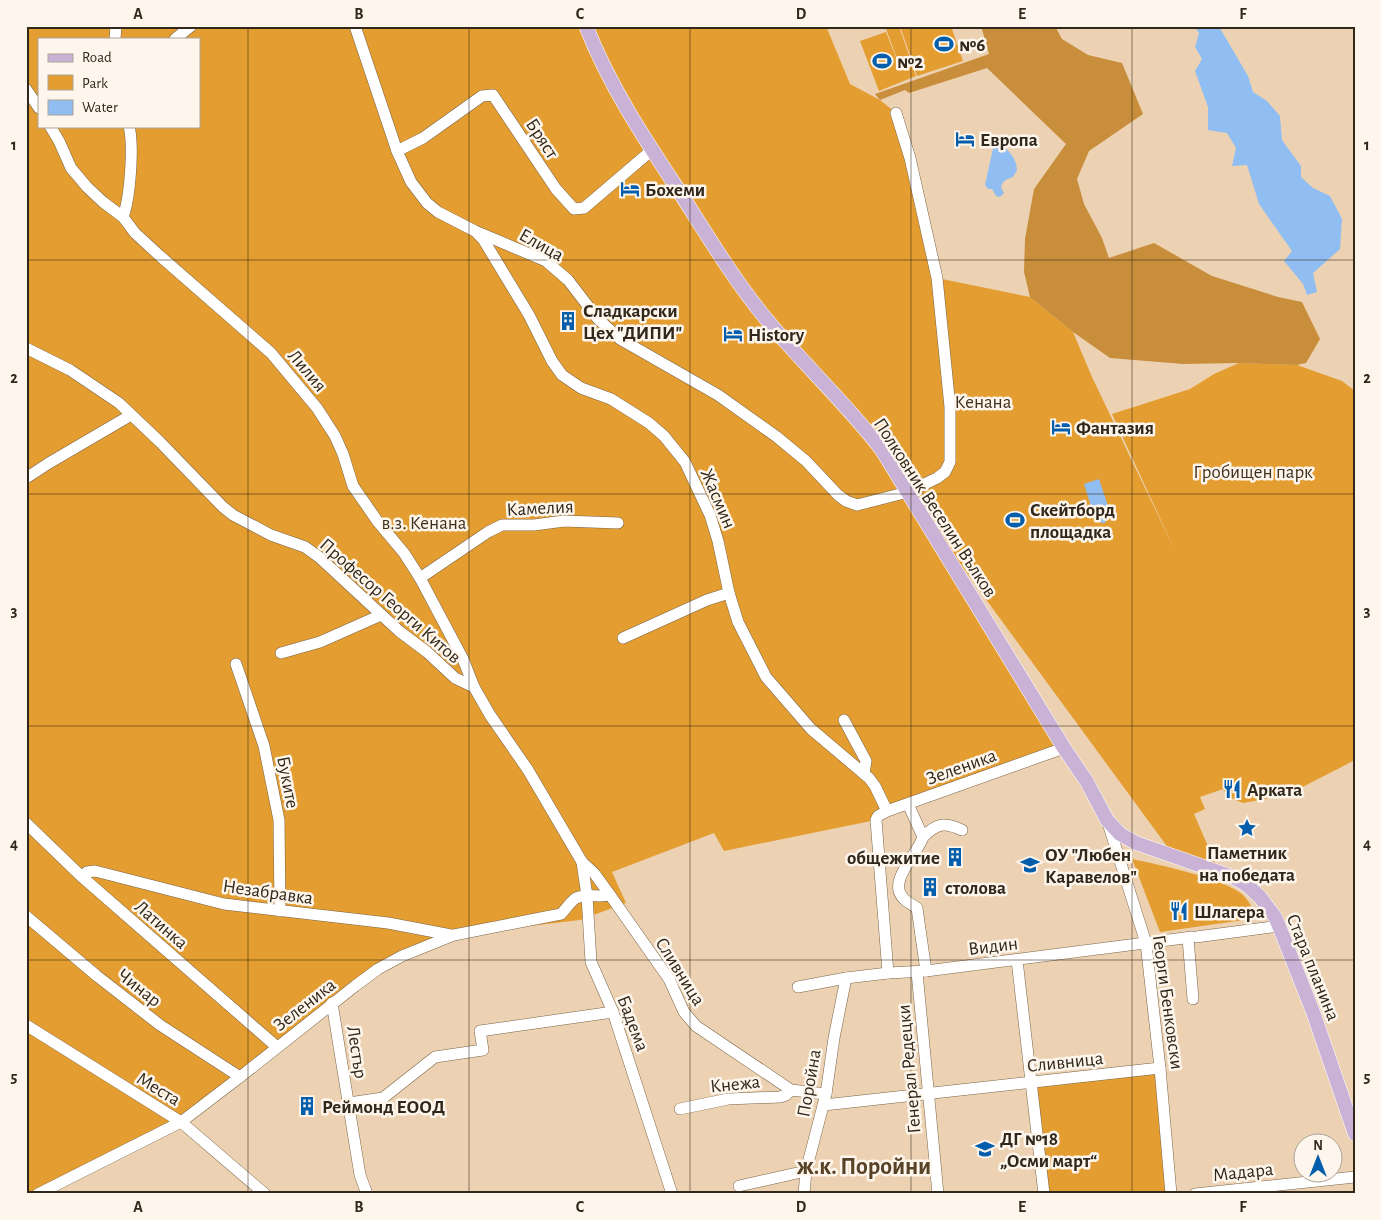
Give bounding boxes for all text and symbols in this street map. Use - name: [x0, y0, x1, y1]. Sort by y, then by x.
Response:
- text: A: [133, 6, 143, 22]
- text: B: [354, 6, 364, 22]
- text: C: [576, 6, 585, 22]
- text: D: [796, 6, 807, 22]
- text: E: [1018, 6, 1026, 22]
- text: F: [1239, 6, 1247, 22]
- sports icon: №6: [933, 33, 955, 55]
- place label: №6: [959, 36, 985, 55]
- legend: [38, 38, 200, 128]
- text: Road: [82, 50, 112, 65]
- sports icon: №2: [871, 50, 893, 72]
- place label: №2: [897, 53, 923, 72]
- text: Park: [82, 76, 108, 91]
- text: Water: [82, 100, 118, 115]
- street label: Бряст: [522, 115, 562, 162]
- hotel icon: Европа: [954, 128, 976, 150]
- place label: Европа: [980, 131, 1038, 150]
- text: 1: [11, 137, 17, 153]
- text: 1: [1364, 137, 1370, 153]
- hotel icon: Бохеми: [619, 178, 641, 200]
- place label: Бохеми: [645, 181, 705, 200]
- street label: Елица: [516, 225, 567, 265]
- place label: Сладкарски Цех "ДИПИ": [583, 302, 682, 343]
- building icon: Сладкарски Цех "ДИПИ": [557, 310, 579, 332]
- hotel icon: History: [722, 323, 744, 345]
- place label: History: [748, 326, 805, 345]
- street label: Лилия: [284, 346, 330, 396]
- text: 2: [10, 370, 18, 386]
- text: 2: [1363, 370, 1371, 386]
- park label: Кенана: [955, 393, 1012, 412]
- street label: Полковник Веселин Вълков: [870, 415, 1000, 601]
- hotel icon: Фантазия: [1050, 416, 1072, 438]
- place label: Фантазия: [1076, 419, 1154, 438]
- park label: Гробищен парк: [1193, 463, 1313, 482]
- street label: Жасмин: [697, 466, 739, 531]
- street label: Камелия: [506, 497, 574, 520]
- place label: Скейтборд площадка: [1030, 501, 1115, 542]
- sports icon: Скейтборд площадка: [1004, 509, 1026, 531]
- park label: в.з. Кенана: [381, 514, 467, 533]
- street label: Професор Георги Китов: [316, 535, 464, 667]
- text: 3: [11, 603, 18, 619]
- text: 3: [1364, 603, 1371, 619]
- street label: Зеленика: [924, 746, 999, 789]
- street label: Буките: [273, 755, 302, 810]
- restaurant icon: Арката: [1221, 778, 1243, 800]
- place label: Арката: [1247, 781, 1302, 800]
- place icon: Паметник на победата: [1236, 817, 1258, 839]
- text: 4: [10, 836, 18, 852]
- text: 4: [1363, 836, 1371, 852]
- place label: Паметник на победата: [1199, 844, 1295, 885]
- building icon: общежитие: [944, 846, 966, 868]
- place label: ОУ "Любен Каравелов": [1045, 846, 1137, 887]
- place label: общежитие: [847, 849, 940, 868]
- school or university icon: ОУ "Любен Каравелов": [1019, 854, 1041, 876]
- building icon: столова: [919, 876, 941, 898]
- street label: Незабравка: [221, 877, 315, 908]
- place label: столова: [945, 879, 1006, 898]
- street label: Латинка: [131, 897, 191, 953]
- restaurant icon: Шлагера: [1168, 900, 1190, 922]
- place label: Шлагера: [1194, 903, 1265, 922]
- street label: Стара планина: [1283, 911, 1343, 1024]
- street label: Сливница: [651, 934, 708, 1010]
- street label: Видин: [967, 934, 1019, 959]
- street label: Георги Бенковски: [1149, 934, 1186, 1071]
- street label: Чинар: [114, 965, 164, 1011]
- street label: Зеленика: [270, 975, 340, 1035]
- street label: Бадема: [613, 993, 652, 1054]
- street label: Генерал Редецки: [894, 1004, 925, 1134]
- street label: Лестър: [343, 1025, 370, 1080]
- street label: Поройна: [794, 1047, 825, 1119]
- street label: Сливница: [1026, 1049, 1105, 1076]
- text: 5: [11, 1069, 18, 1085]
- street label: Места: [133, 1069, 184, 1110]
- text: 5: [1364, 1069, 1371, 1085]
- street label: Кнежа: [709, 1072, 761, 1097]
- building icon: Реймонд ЕООД: [296, 1095, 318, 1117]
- place label: Реймонд ЕООД: [322, 1098, 445, 1117]
- place label: ДГ №18 „Осми март“: [1000, 1130, 1097, 1171]
- north arrow: [1294, 1132, 1344, 1182]
- school or university icon: ДГ №18 „Осми март“: [974, 1138, 996, 1160]
- text: N: [1313, 1139, 1323, 1153]
- district label: ж.к. Поройни: [797, 1155, 931, 1179]
- street label: Мадара: [1212, 1160, 1275, 1185]
- text: A: [133, 1199, 143, 1215]
- text: B: [354, 1199, 364, 1215]
- text: C: [576, 1199, 585, 1215]
- text: D: [796, 1199, 807, 1215]
- text: E: [1018, 1199, 1026, 1215]
- text: F: [1239, 1199, 1247, 1215]

